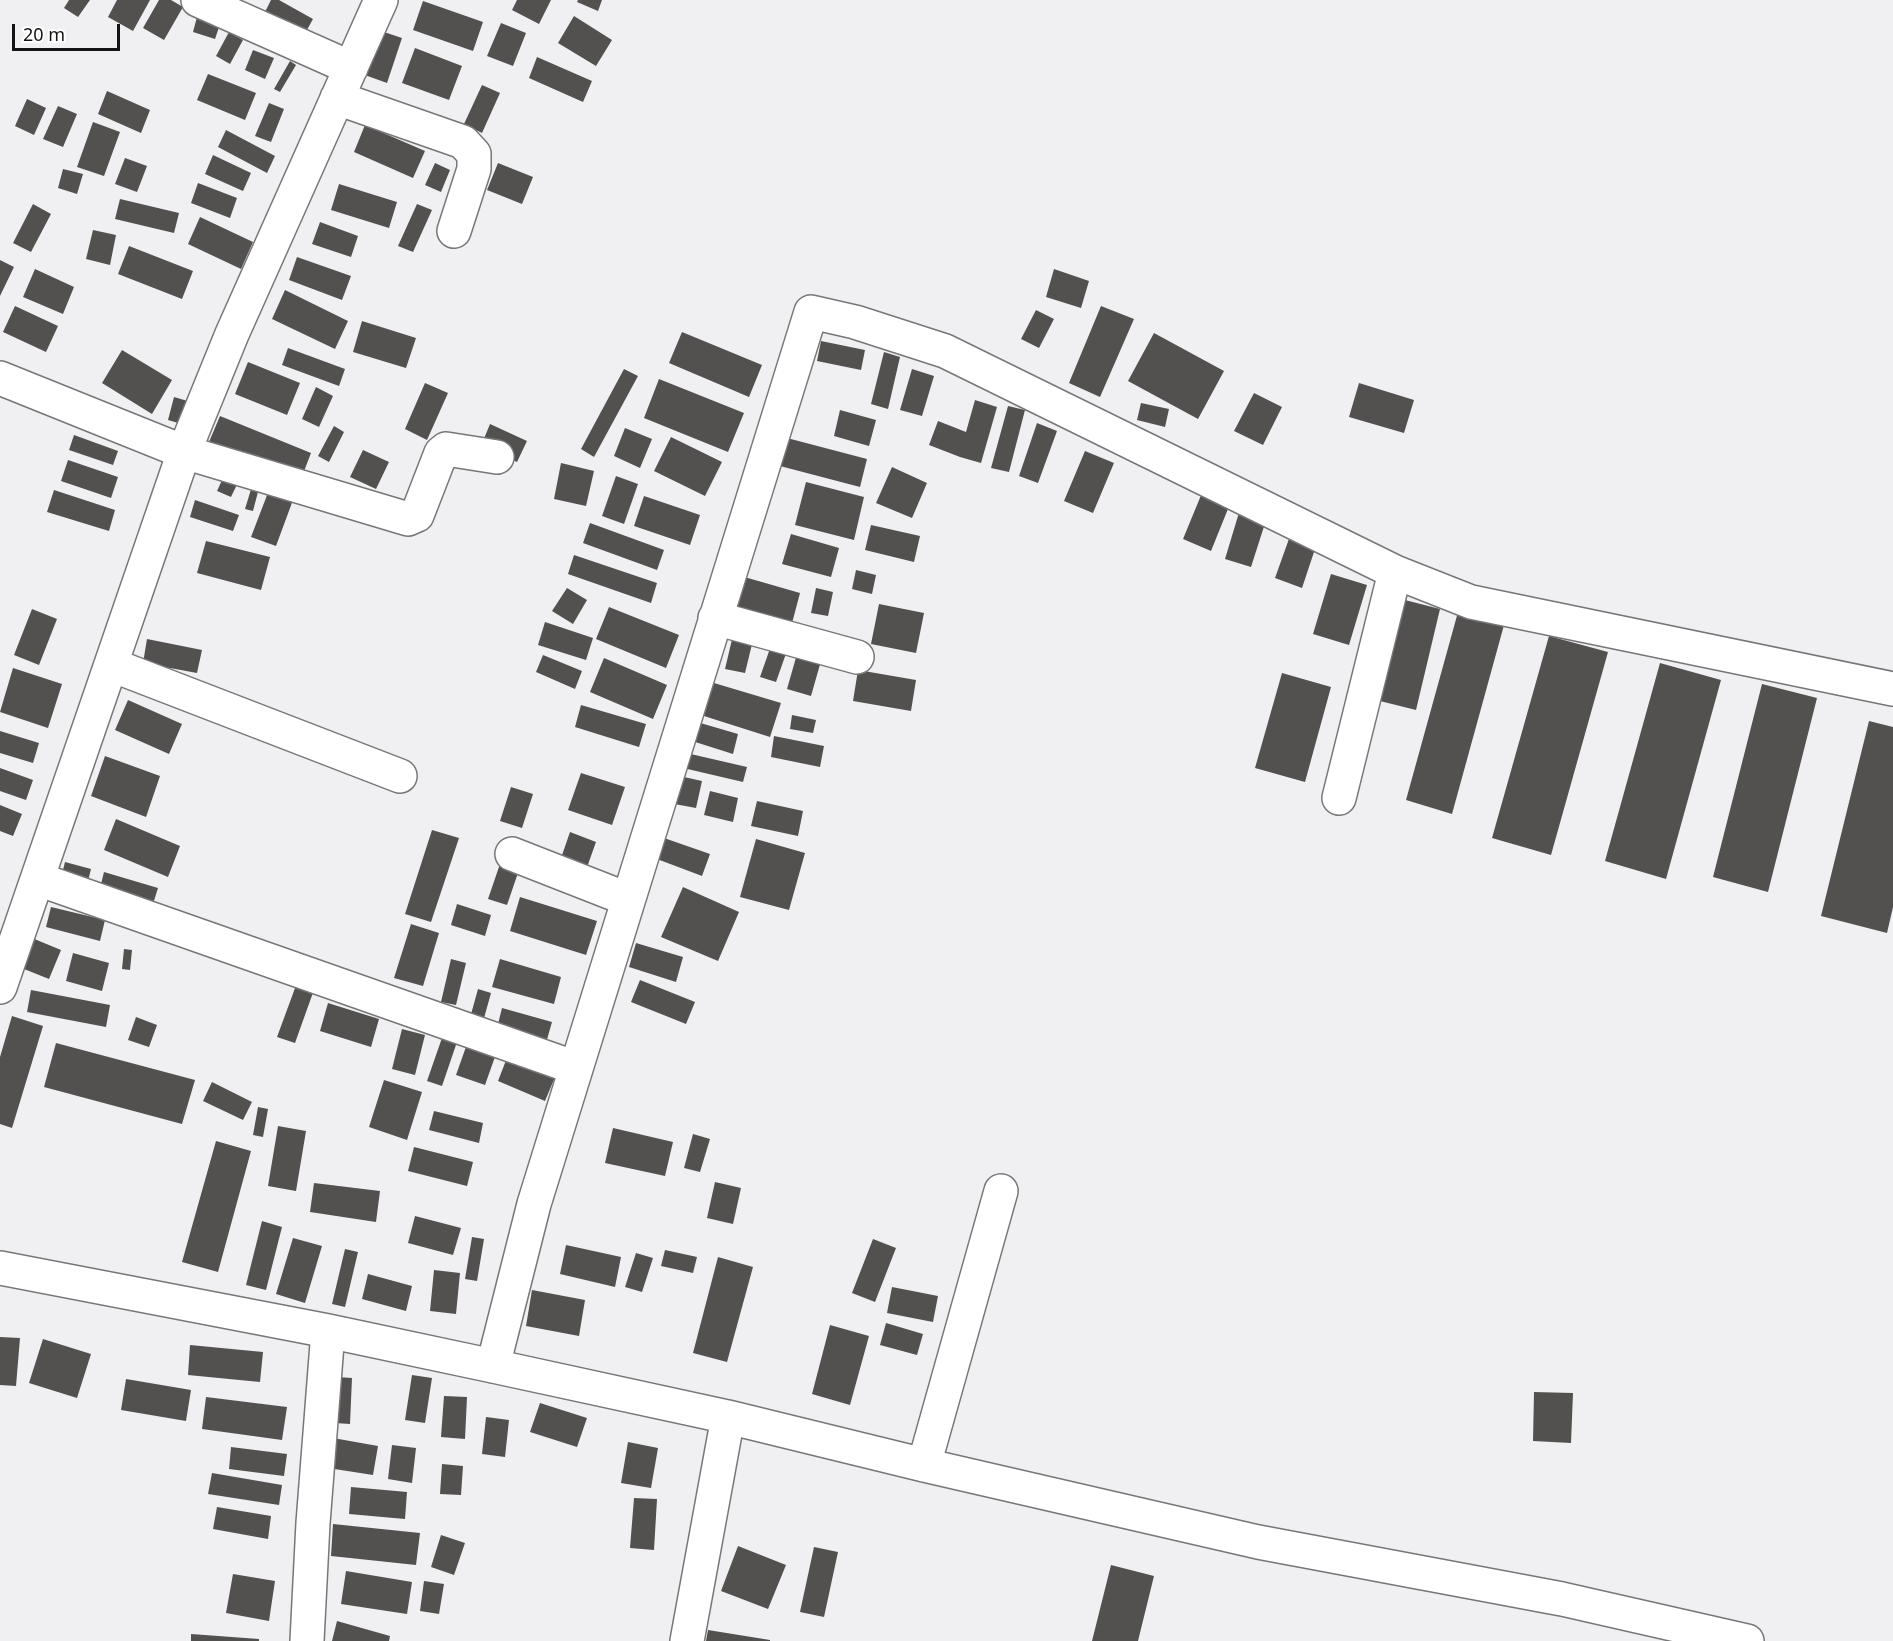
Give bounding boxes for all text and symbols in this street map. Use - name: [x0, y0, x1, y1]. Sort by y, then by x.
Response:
- scale bar: [15, 12, 123, 50]
- text: 20 m: [23, 22, 65, 46]

